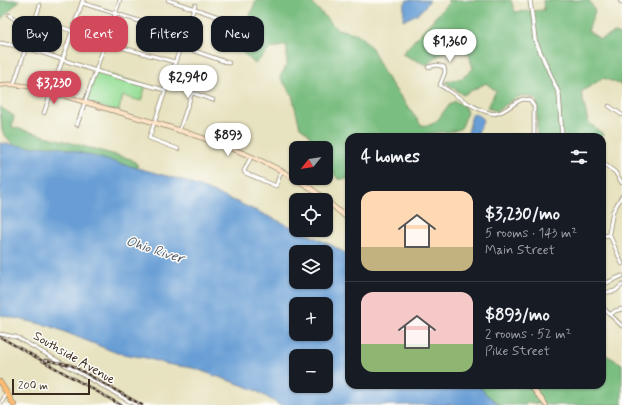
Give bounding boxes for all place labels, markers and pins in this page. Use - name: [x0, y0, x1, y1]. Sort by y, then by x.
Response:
- pin: $1,360: [417, 29, 483, 63]
- pin: $2,940: [155, 65, 221, 99]
- pin: $3,230: [21, 71, 87, 105]
- pin: $893: [204, 123, 252, 157]

